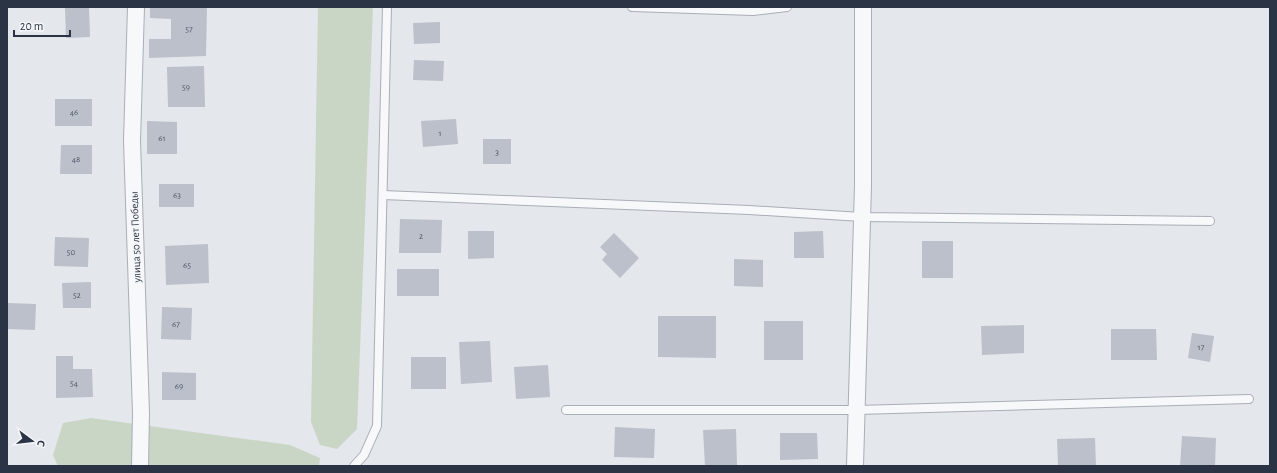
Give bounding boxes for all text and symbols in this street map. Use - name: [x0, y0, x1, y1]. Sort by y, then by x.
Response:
- scale bar: [14, 12, 70, 38]
- text: 20 m: [20, 20, 43, 32]
- house number: 57: [185, 25, 193, 34]
- house number: 59: [182, 83, 190, 92]
- house number: 46: [70, 108, 78, 117]
- house number: 1: [438, 129, 442, 138]
- house number: 61: [158, 134, 166, 143]
- house number: 3: [495, 148, 499, 157]
- house number: 48: [72, 155, 80, 164]
- street label: улица 50 лет Победы: [128, 191, 143, 284]
- house number: 63: [173, 191, 181, 200]
- house number: 2: [419, 232, 423, 241]
- house number: 50: [67, 248, 76, 257]
- house number: 65: [183, 261, 191, 270]
- house number: 52: [73, 291, 81, 300]
- house number: 67: [172, 320, 180, 329]
- house number: 17: [1198, 343, 1205, 352]
- house number: 54: [70, 379, 79, 388]
- house number: 69: [175, 382, 183, 391]
- north arrow: [12, 421, 52, 461]
- text: С: [35, 439, 47, 448]

